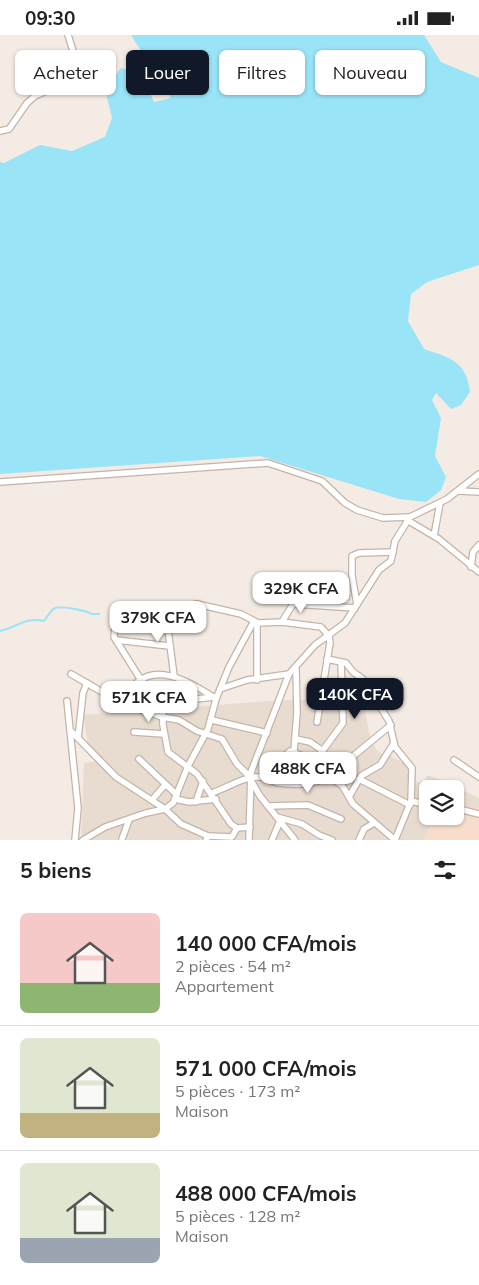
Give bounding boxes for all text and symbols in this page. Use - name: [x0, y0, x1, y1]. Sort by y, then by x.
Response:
- text: 09:30: [25, 6, 75, 30]
- chip: Acheter: [15, 50, 116, 95]
- chip: Louer: [126, 50, 209, 95]
- chip: Filtres: [219, 50, 305, 95]
- chip: Nouveau: [315, 50, 425, 95]
- pin: 329K CFA: [249, 571, 353, 614]
- text: 329K CFA: [263, 578, 339, 598]
- pin: 379K CFA: [106, 601, 210, 643]
- text: 379K CFA: [120, 607, 196, 627]
- pin: 140K CFA: [303, 677, 407, 720]
- pin: 571K CFA: [97, 681, 201, 723]
- text: 140K CFA: [317, 684, 393, 704]
- text: 571K CFA: [111, 687, 187, 707]
- pin: 488K CFA: [256, 751, 360, 794]
- text: 488K CFA: [270, 758, 346, 778]
- map controls: [419, 780, 464, 825]
- button: layers: [419, 780, 464, 825]
- icon: filters: [431, 856, 459, 884]
- text: 5 biens: [20, 857, 92, 883]
- text: 140 000 CFA/mois: [175, 930, 356, 956]
- icon: home: [60, 933, 120, 993]
- text: 2 pièces · 54 m²: [175, 956, 291, 976]
- text: Appartement: [175, 976, 274, 996]
- text: 571 000 CFA/mois: [175, 1055, 356, 1081]
- icon: home: [60, 1058, 120, 1118]
- text: 5 pièces · 173 m²: [175, 1081, 300, 1101]
- text: Maison: [175, 1101, 229, 1121]
- text: 488 000 CFA/mois: [175, 1180, 356, 1206]
- icon: home: [60, 1183, 120, 1243]
- text: 5 pièces · 128 m²: [175, 1206, 300, 1226]
- text: Maison: [175, 1226, 229, 1246]

